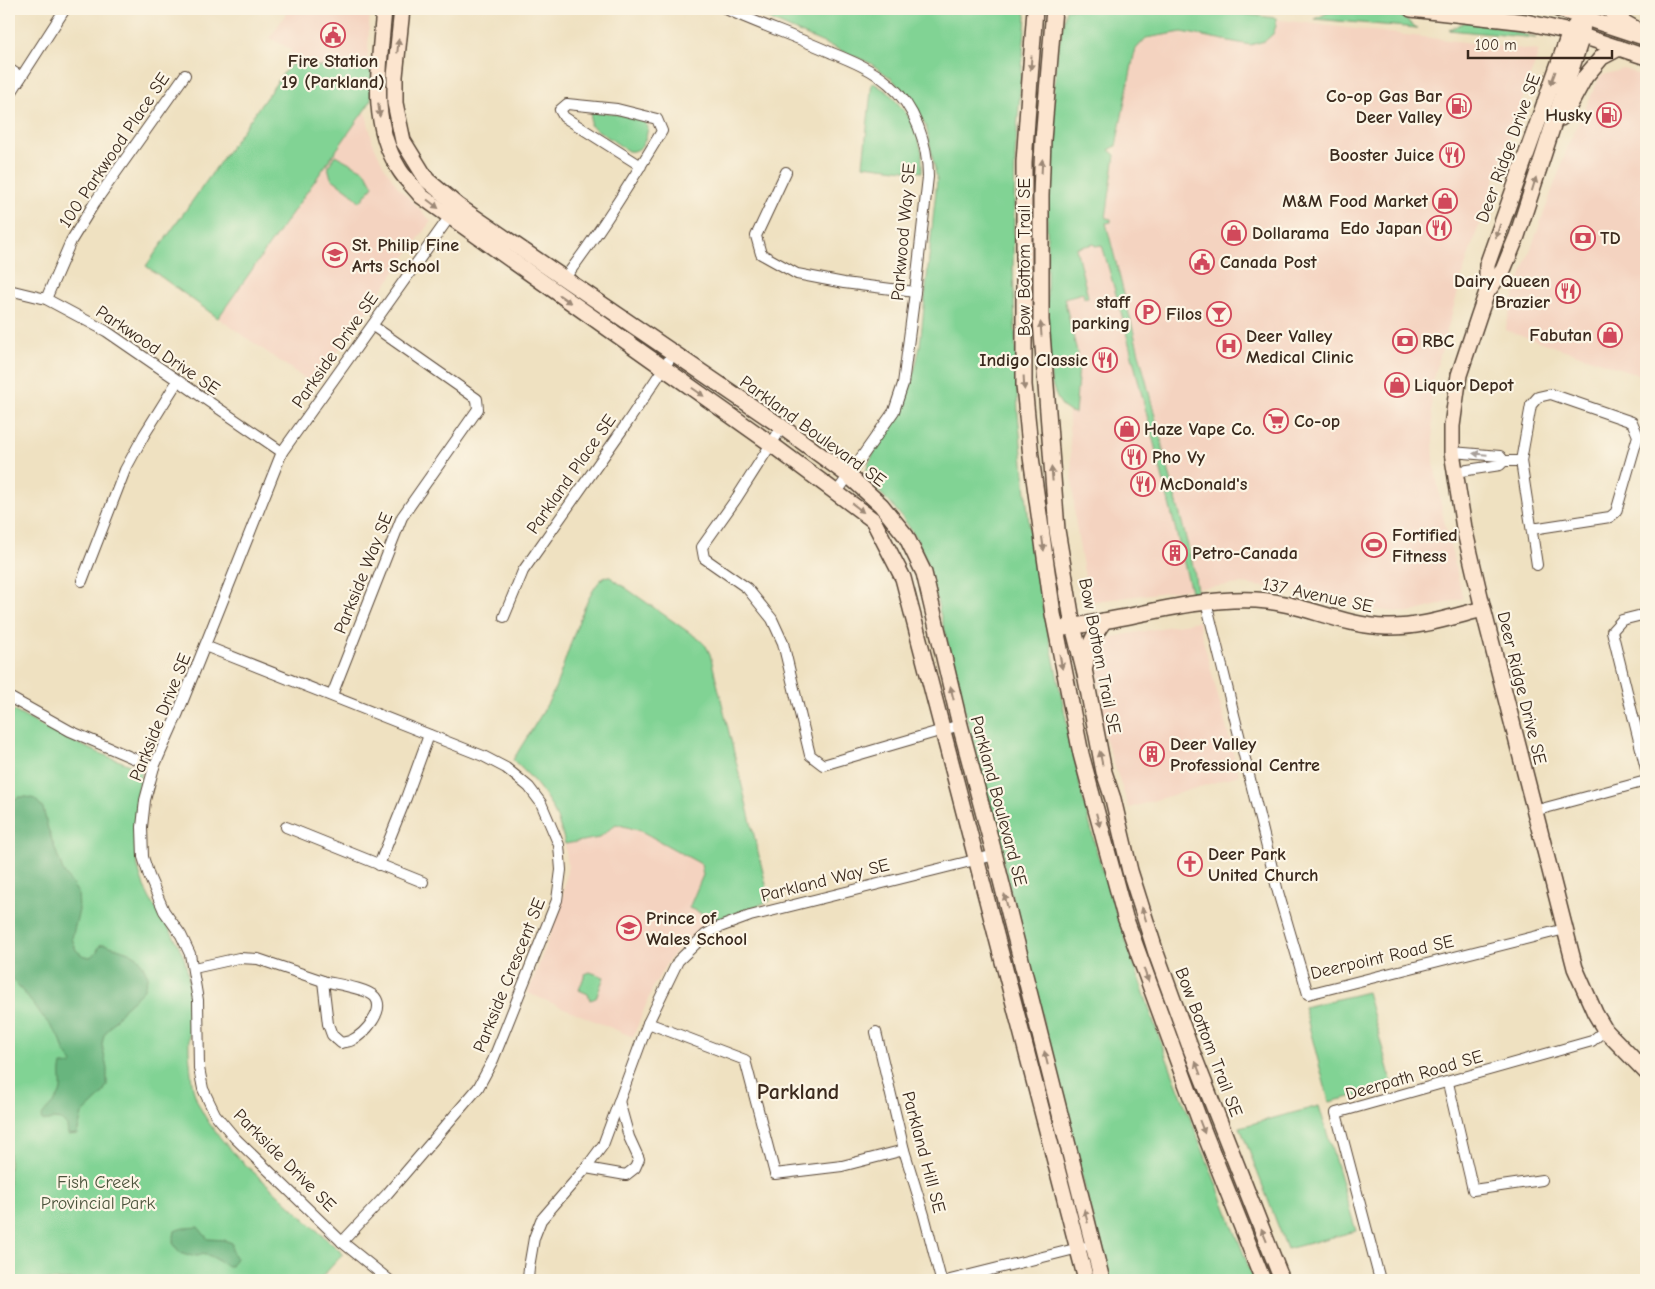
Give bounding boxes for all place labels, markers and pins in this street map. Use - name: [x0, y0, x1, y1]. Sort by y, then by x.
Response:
- public building icon: Fire Station 19 (Parkland): [320, 22, 346, 48]
- place label: Fire Station 19 (Parkland): [281, 51, 385, 93]
- place label: Co-op Gas Bar Deer Valley: [1326, 86, 1443, 128]
- fuel station icon: Co-op Gas Bar Deer Valley: [1446, 93, 1472, 119]
- fuel station icon: Husky: [1596, 102, 1622, 128]
- place label: Husky: [1545, 105, 1593, 126]
- restaurant icon: Booster Juice: [1439, 142, 1465, 168]
- place label: Booster Juice: [1329, 145, 1434, 166]
- shop icon: M&M Food Market: [1432, 188, 1458, 214]
- place label: M&M Food Market: [1282, 191, 1429, 212]
- restaurant icon: Edo Japan: [1426, 215, 1452, 241]
- place label: Edo Japan: [1340, 218, 1422, 239]
- shop icon: Dollarama: [1221, 220, 1247, 246]
- place label: Dollarama: [1252, 223, 1330, 244]
- bank icon: TD: [1570, 225, 1596, 251]
- place label: TD: [1600, 228, 1621, 249]
- place label: St. Philip Fine Arts School: [352, 235, 459, 277]
- school or university icon: St. Philip Fine Arts School: [322, 242, 348, 268]
- public building icon: Canada Post: [1189, 249, 1215, 275]
- place label: Canada Post: [1220, 252, 1318, 273]
- place label: Dairy Queen Brazier: [1454, 271, 1551, 313]
- restaurant icon: Dairy Queen Brazier: [1555, 278, 1581, 304]
- place label: staff parking: [1071, 292, 1131, 334]
- parking icon: staff parking: [1135, 299, 1161, 325]
- bar icon: Filos: [1206, 301, 1232, 327]
- place label: Filos: [1166, 304, 1202, 325]
- shop icon: Fabutan: [1597, 322, 1623, 348]
- place label: Fabutan: [1529, 325, 1592, 346]
- place label: Deer Valley Medical Clinic: [1246, 326, 1354, 368]
- bank icon: RBC: [1392, 328, 1418, 354]
- place label: RBC: [1422, 331, 1454, 352]
- hospital icon: Deer Valley Medical Clinic: [1216, 333, 1242, 359]
- restaurant icon: Indigo Classic: [1092, 347, 1118, 373]
- place label: Indigo Classic: [979, 350, 1089, 371]
- shop icon: Liquor Depot: [1384, 372, 1410, 398]
- place label: Liquor Depot: [1414, 375, 1515, 396]
- supermarket icon: Co-op: [1263, 408, 1289, 434]
- place label: Co-op: [1294, 411, 1340, 432]
- shop icon: Haze Vape Co.: [1114, 416, 1140, 442]
- place label: Haze Vape Co.: [1144, 419, 1255, 440]
- restaurant icon: Pho Vy: [1121, 444, 1147, 470]
- place label: Pho Vy: [1152, 447, 1206, 468]
- restaurant icon: McDonald's: [1130, 471, 1156, 497]
- place label: McDonald's: [1160, 474, 1248, 495]
- place label: Fortified Fitness: [1392, 525, 1458, 567]
- sports icon: Fortified Fitness: [1361, 532, 1387, 558]
- building icon: Petro-Canada: [1162, 540, 1188, 566]
- place label: Petro-Canada: [1192, 543, 1298, 564]
- place label: Deer Valley Professional Centre: [1170, 734, 1320, 776]
- building icon: Deer Valley Professional Centre: [1139, 741, 1165, 767]
- place label: Deer Park United Church: [1208, 844, 1319, 886]
- church icon: Deer Park United Church: [1177, 851, 1203, 877]
- place label: Prince of Wales School: [646, 908, 747, 950]
- school or university icon: Prince of Wales School: [616, 915, 642, 941]

